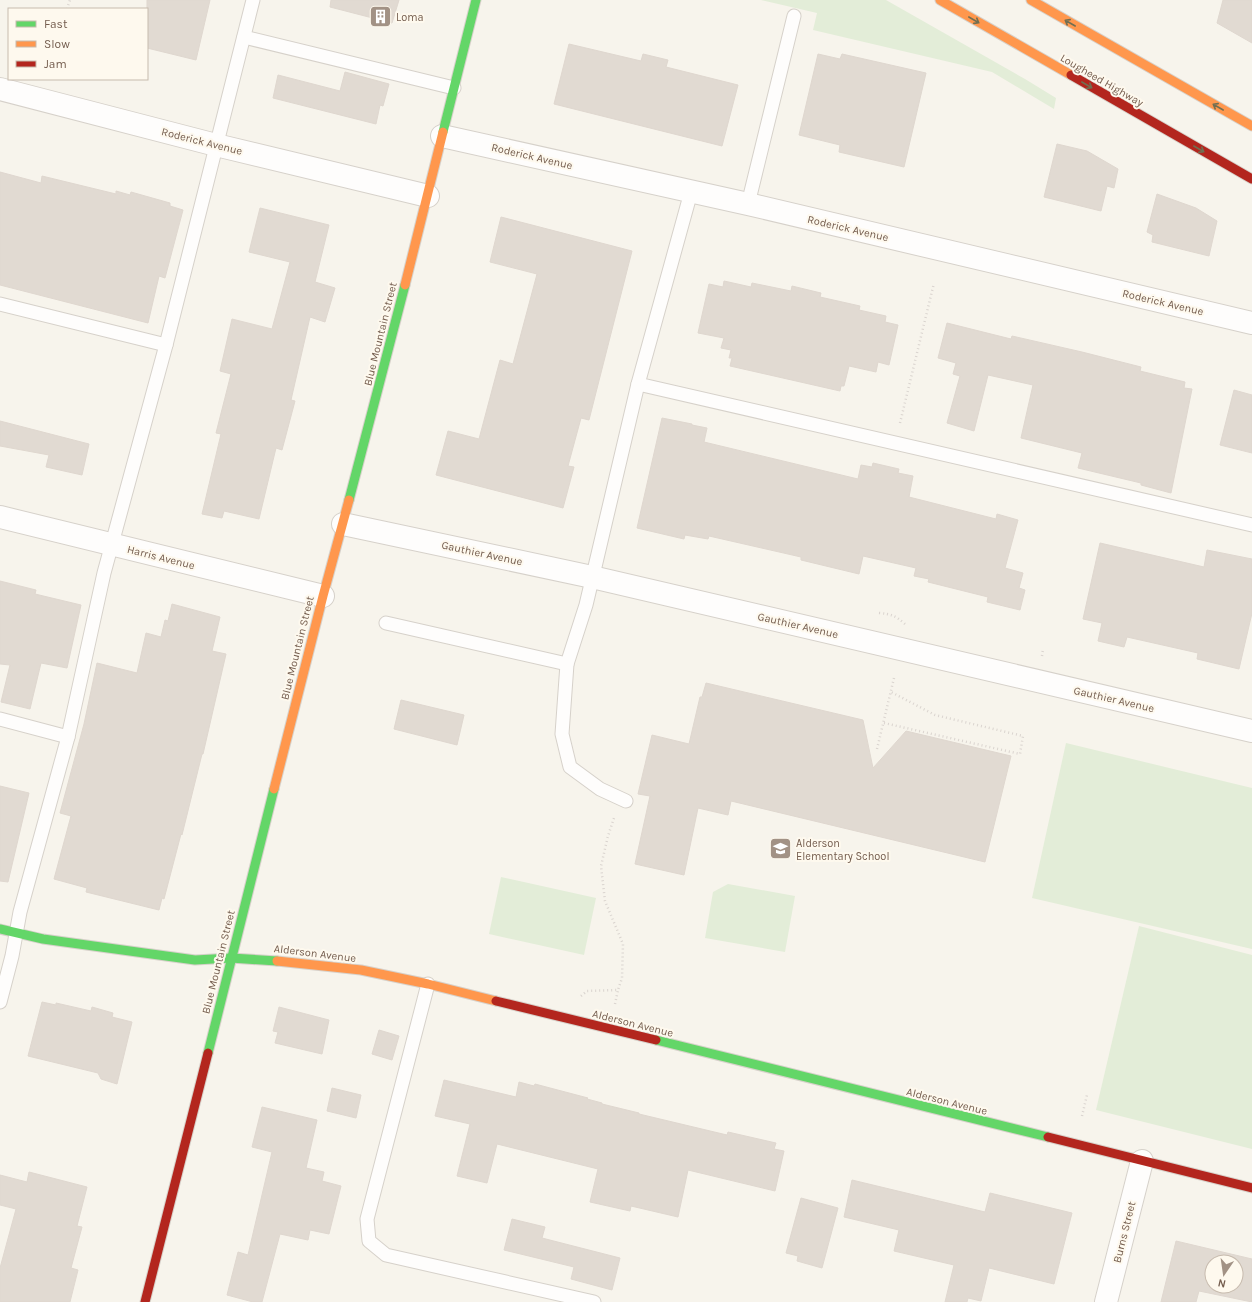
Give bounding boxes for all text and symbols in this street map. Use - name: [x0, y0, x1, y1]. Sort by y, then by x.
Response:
- building icon: Loma: [368, 4, 394, 30]
- legend: [8, 8, 148, 80]
- place label: Loma: [396, 11, 424, 24]
- one-way arrow: [968, 16, 980, 24]
- text: Fast: [44, 17, 68, 31]
- one-way arrow: [1064, 18, 1076, 26]
- text: Slow: [44, 37, 70, 51]
- street label: Lougheed Highway: [1058, 51, 1146, 109]
- text: Jam: [44, 57, 67, 71]
- one-way arrow: [1081, 81, 1093, 89]
- one-way arrow: [1212, 103, 1224, 111]
- street label: Roderick Avenue: [160, 125, 244, 158]
- street label: Roderick Avenue: [490, 141, 574, 172]
- one-way arrow: [1193, 146, 1205, 154]
- street label: Roderick Avenue: [806, 213, 890, 244]
- street label: Blue Mountain Street: [361, 281, 400, 387]
- street label: Roderick Avenue: [1121, 287, 1205, 318]
- street label: Gauthier Avenue: [440, 539, 524, 568]
- street label: Harris Avenue: [126, 543, 196, 572]
- street label: Blue Mountain Street: [278, 595, 317, 701]
- street label: Gauthier Avenue: [756, 610, 840, 641]
- street label: Gauthier Avenue: [1072, 684, 1156, 715]
- school or university icon: Alderson Elementary School: [767, 836, 793, 862]
- place label: Alderson Elementary School: [796, 837, 889, 863]
- street label: Blue Mountain Street: [199, 909, 238, 1015]
- street label: Alderson Avenue: [273, 942, 357, 965]
- street label: Alderson Avenue: [591, 1007, 675, 1040]
- street label: Alderson Avenue: [905, 1085, 989, 1118]
- street label: Burns Street: [1111, 1200, 1138, 1264]
- north arrow: [1204, 1254, 1244, 1294]
- text: N: [1217, 1276, 1227, 1290]

